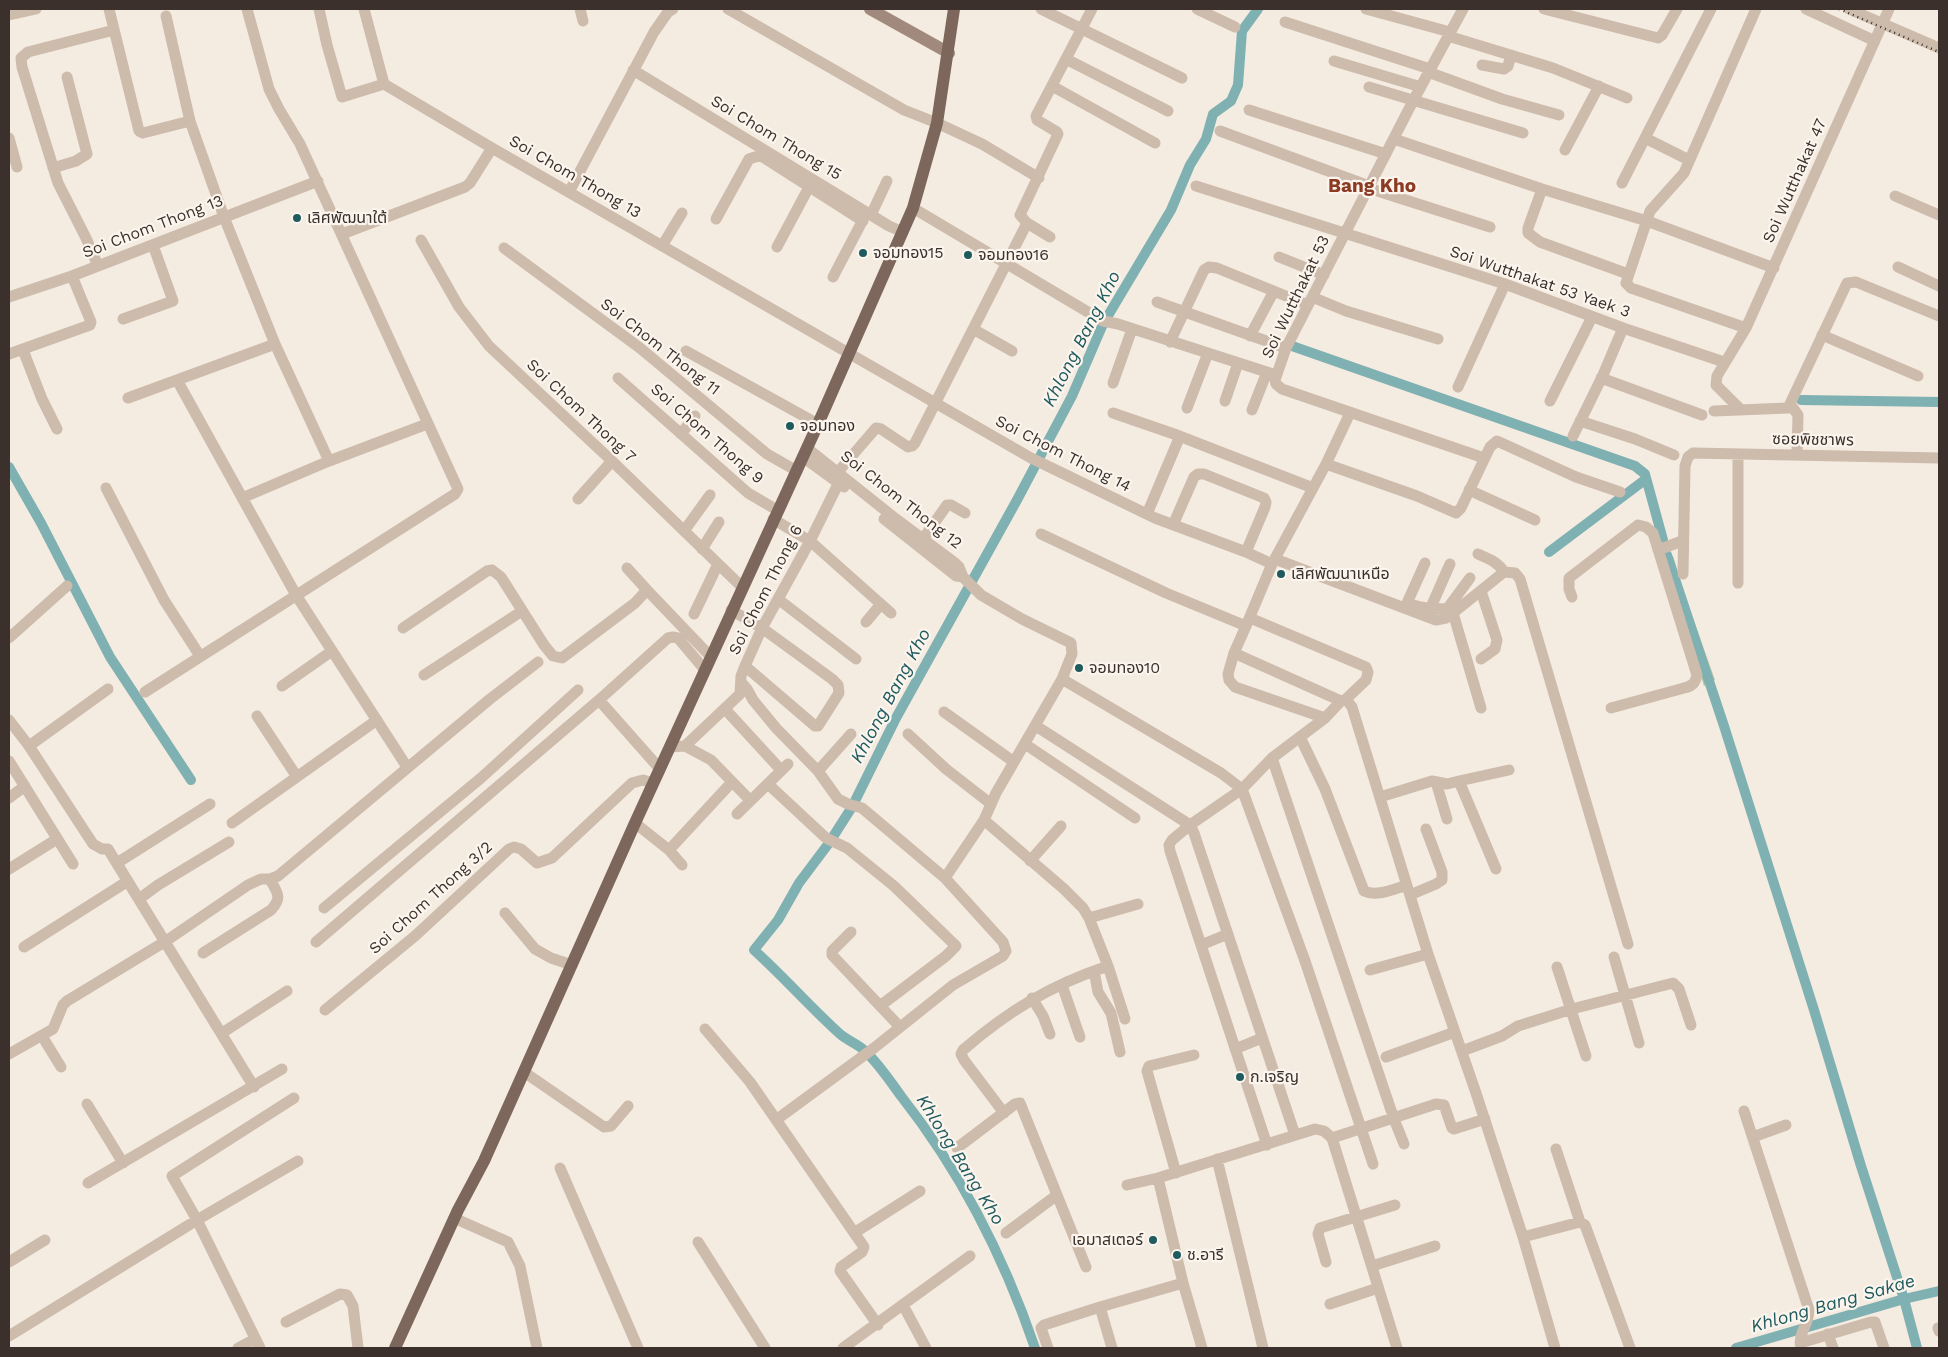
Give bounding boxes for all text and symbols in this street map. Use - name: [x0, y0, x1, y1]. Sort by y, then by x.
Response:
- street label: Soi Chom Thong 15: [707, 91, 845, 185]
- street label: Soi Wutthakat 47: [1759, 116, 1831, 246]
- street label: Soi Chom Thong 13: [506, 131, 644, 223]
- district label: Bang Kho: [1328, 175, 1416, 197]
- street label: Soi Chom Thong 13: [80, 191, 226, 263]
- place label: เลิศพัฒนาใต้: [307, 208, 387, 228]
- marker: เลิศพัฒนาใต้: [291, 212, 303, 224]
- street label: Soi Wutthakat 53: [1258, 232, 1334, 362]
- street label: Soi Wutthakat 53 Yaek 3: [1447, 242, 1633, 322]
- place label: จอมทอง15: [873, 243, 944, 263]
- place label: จอมทอง16: [978, 245, 1049, 265]
- marker: จอมทอง15: [857, 247, 869, 259]
- marker: จอมทอง16: [962, 249, 974, 261]
- water label: Khlong Bang Kho: [1038, 267, 1126, 411]
- street label: Soi Chom Thong 11: [597, 295, 723, 399]
- street label: Soi Chom Thong 7: [522, 355, 640, 467]
- street label: Soi Chom Thong 9: [647, 380, 767, 488]
- street label: Soi Chom Thong 14: [992, 412, 1134, 496]
- place label: จอมทอง: [800, 416, 855, 436]
- marker: จอมทอง: [784, 420, 796, 432]
- street label: ซอยพิชชาพร: [1772, 430, 1854, 450]
- street label: Soi Chom Thong 12: [836, 447, 966, 553]
- street label: Soi Chom Thong 6: [725, 522, 807, 658]
- place label: เลิศพัฒนาเหนือ: [1291, 564, 1390, 584]
- marker: เลิศพัฒนาเหนือ: [1275, 568, 1287, 580]
- water label: Khlong Bang Kho: [846, 625, 936, 767]
- place label: จอมทอง10: [1089, 658, 1160, 678]
- marker: จอมทอง10: [1073, 662, 1085, 674]
- street label: Soi Chom Thong 3/2: [365, 838, 497, 958]
- place label: ก.เจริญ: [1250, 1067, 1299, 1087]
- marker: ก.เจริญ: [1234, 1071, 1246, 1083]
- water label: Khlong Bang Kho: [911, 1091, 1009, 1229]
- place label: เอมาสเตอร์: [1072, 1230, 1143, 1250]
- marker: เอมาสเตอร์: [1147, 1234, 1159, 1246]
- place label: ช.อารี: [1187, 1245, 1224, 1265]
- marker: ช.อารี: [1171, 1249, 1183, 1261]
- water label: Khlong Bang Sakae: [1748, 1270, 1918, 1338]

